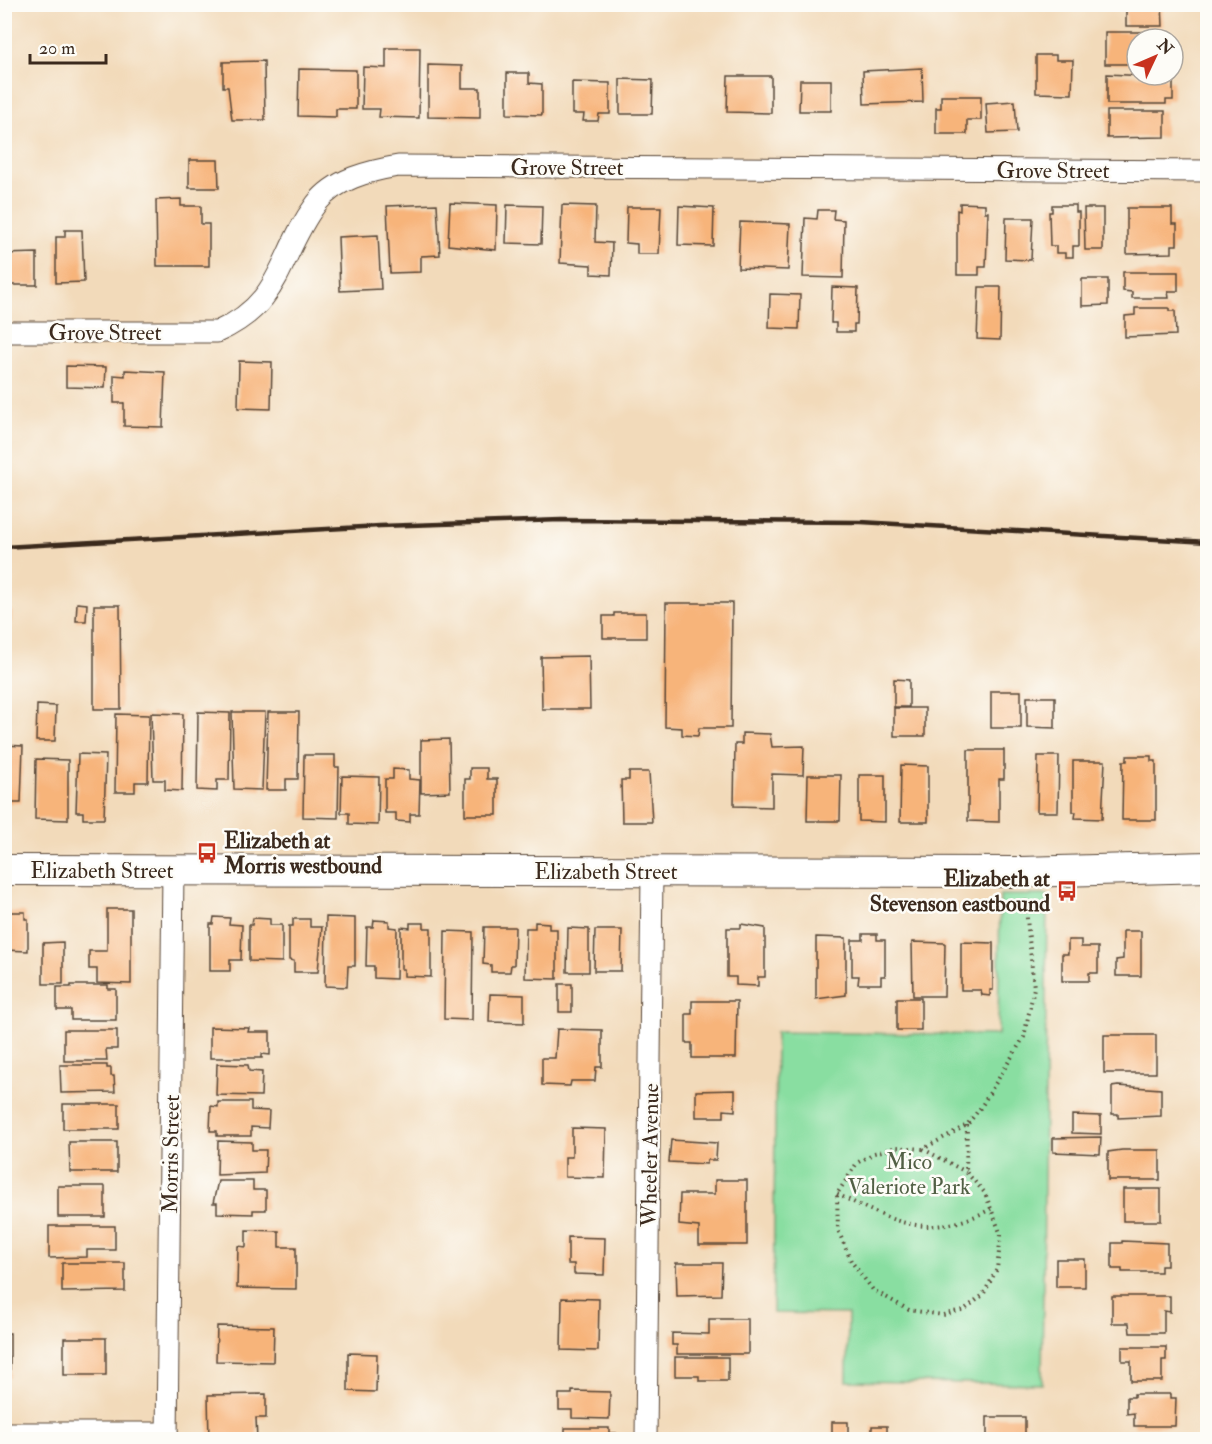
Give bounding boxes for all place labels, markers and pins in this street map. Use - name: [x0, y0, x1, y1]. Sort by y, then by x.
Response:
- place label: Elizabeth at Morris westbound: [223, 827, 382, 880]
- bus stop icon: Elizabeth at Morris westbound: [195, 841, 219, 865]
- place label: Elizabeth at Stevenson eastbound: [870, 865, 1051, 918]
- bus stop icon: Elizabeth at Stevenson eastbound: [1055, 879, 1079, 903]

